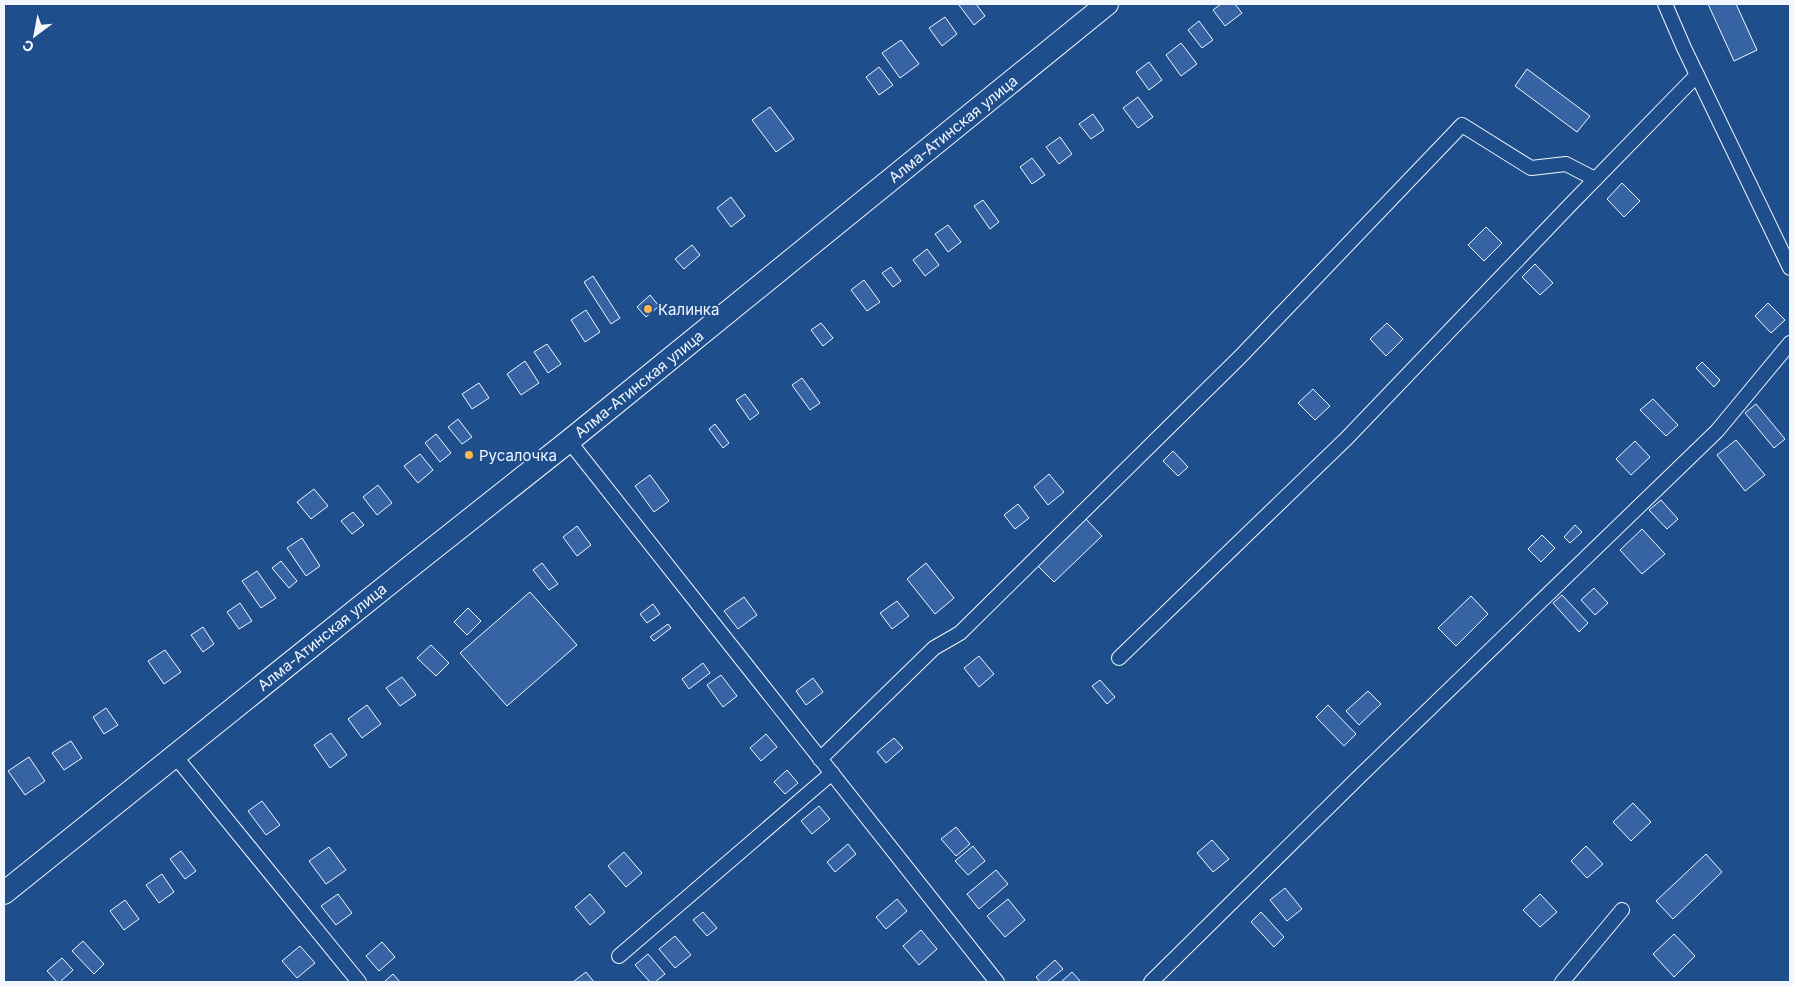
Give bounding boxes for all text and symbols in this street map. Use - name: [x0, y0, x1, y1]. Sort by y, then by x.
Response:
- north arrow: [10, 10, 60, 60]
- text: С: [19, 36, 37, 56]
- street label: Алма-Атинская улица: [885, 71, 1021, 187]
- place label: Калинка: [658, 300, 719, 319]
- marker: Калинка: [642, 303, 654, 315]
- street label: Алма-Атинская улица: [571, 326, 707, 442]
- place label: Русалочка: [479, 446, 557, 465]
- marker: Русалочка: [463, 449, 475, 461]
- street label: Алма-Атинская улица: [254, 579, 390, 695]

